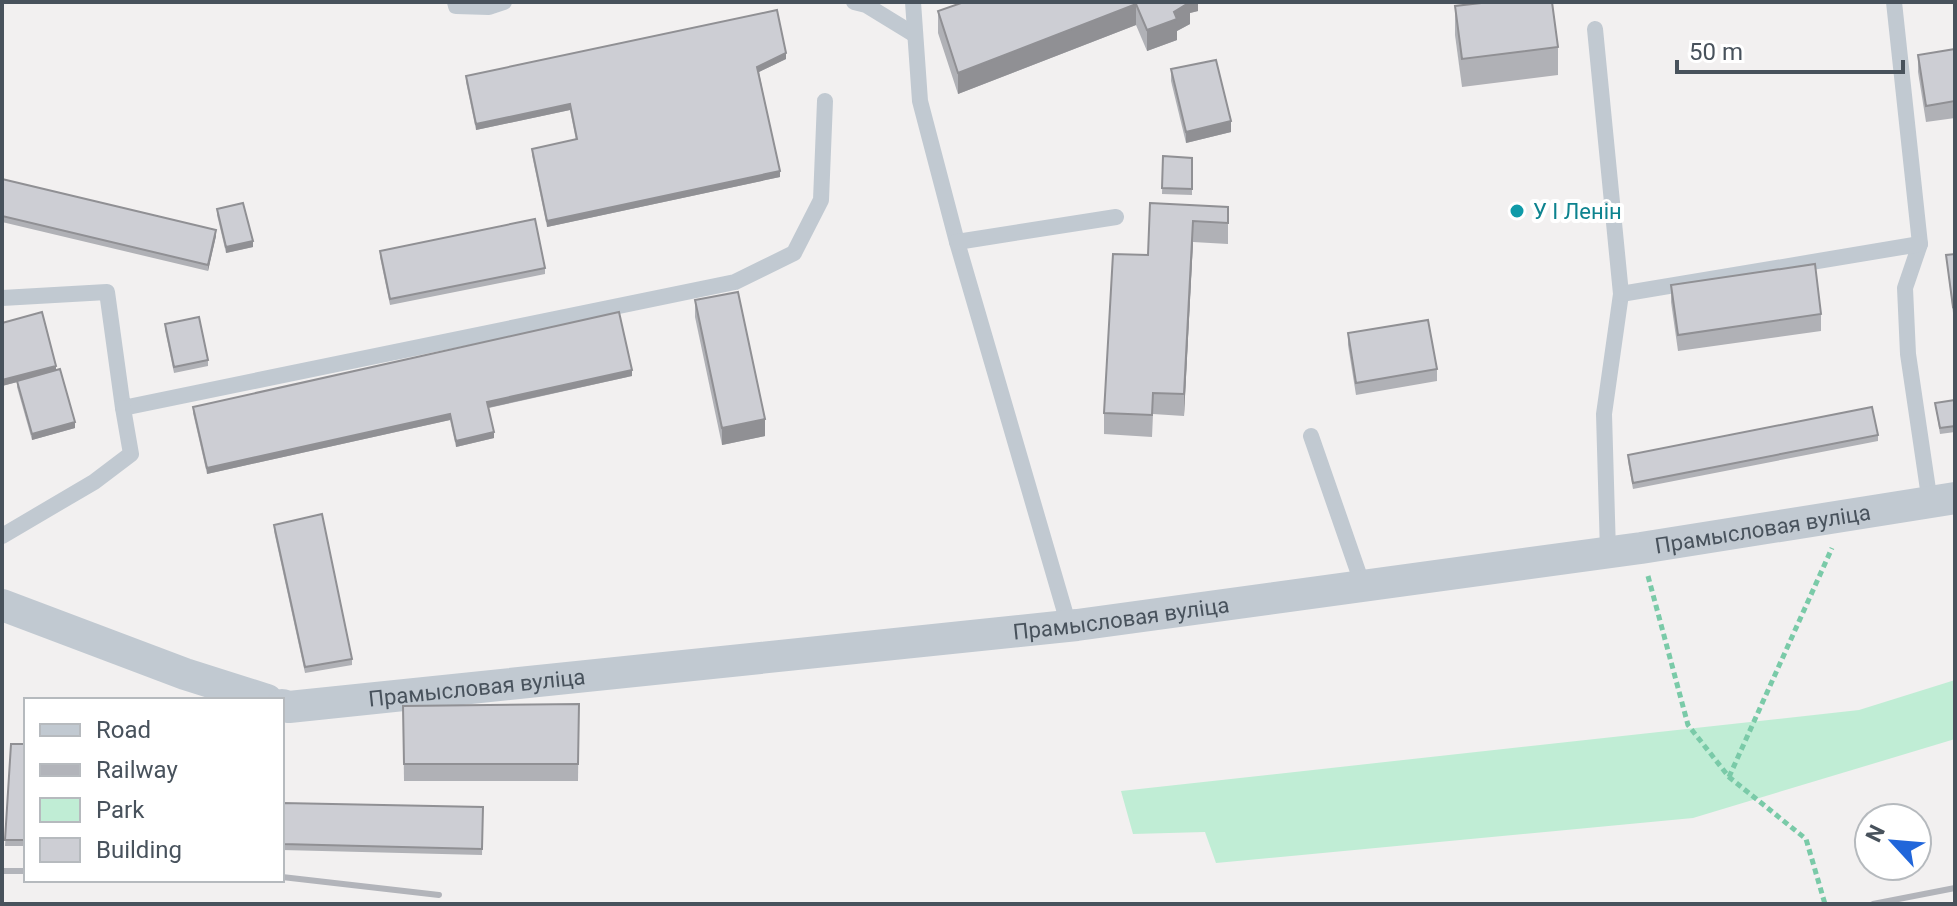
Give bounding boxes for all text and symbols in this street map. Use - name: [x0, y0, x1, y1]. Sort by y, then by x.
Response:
- scale bar: [1677, 24, 1903, 74]
- text: 50 m: [1689, 38, 1743, 66]
- place label: У І Ленін: [1533, 199, 1622, 224]
- marker: У І Ленін: [1508, 202, 1526, 220]
- street label: Прамысловая вуліца: [1653, 499, 1872, 558]
- street label: Прамысловая вуліца: [1012, 592, 1231, 644]
- street label: Прамысловая вуліца: [367, 664, 586, 711]
- legend: [24, 698, 284, 882]
- text: Road: [96, 716, 151, 744]
- text: Railway: [96, 756, 178, 784]
- text: Park: [96, 796, 145, 824]
- north arrow: [1853, 802, 1933, 882]
- text: N: [1861, 821, 1890, 846]
- text: Building: [96, 836, 182, 864]

